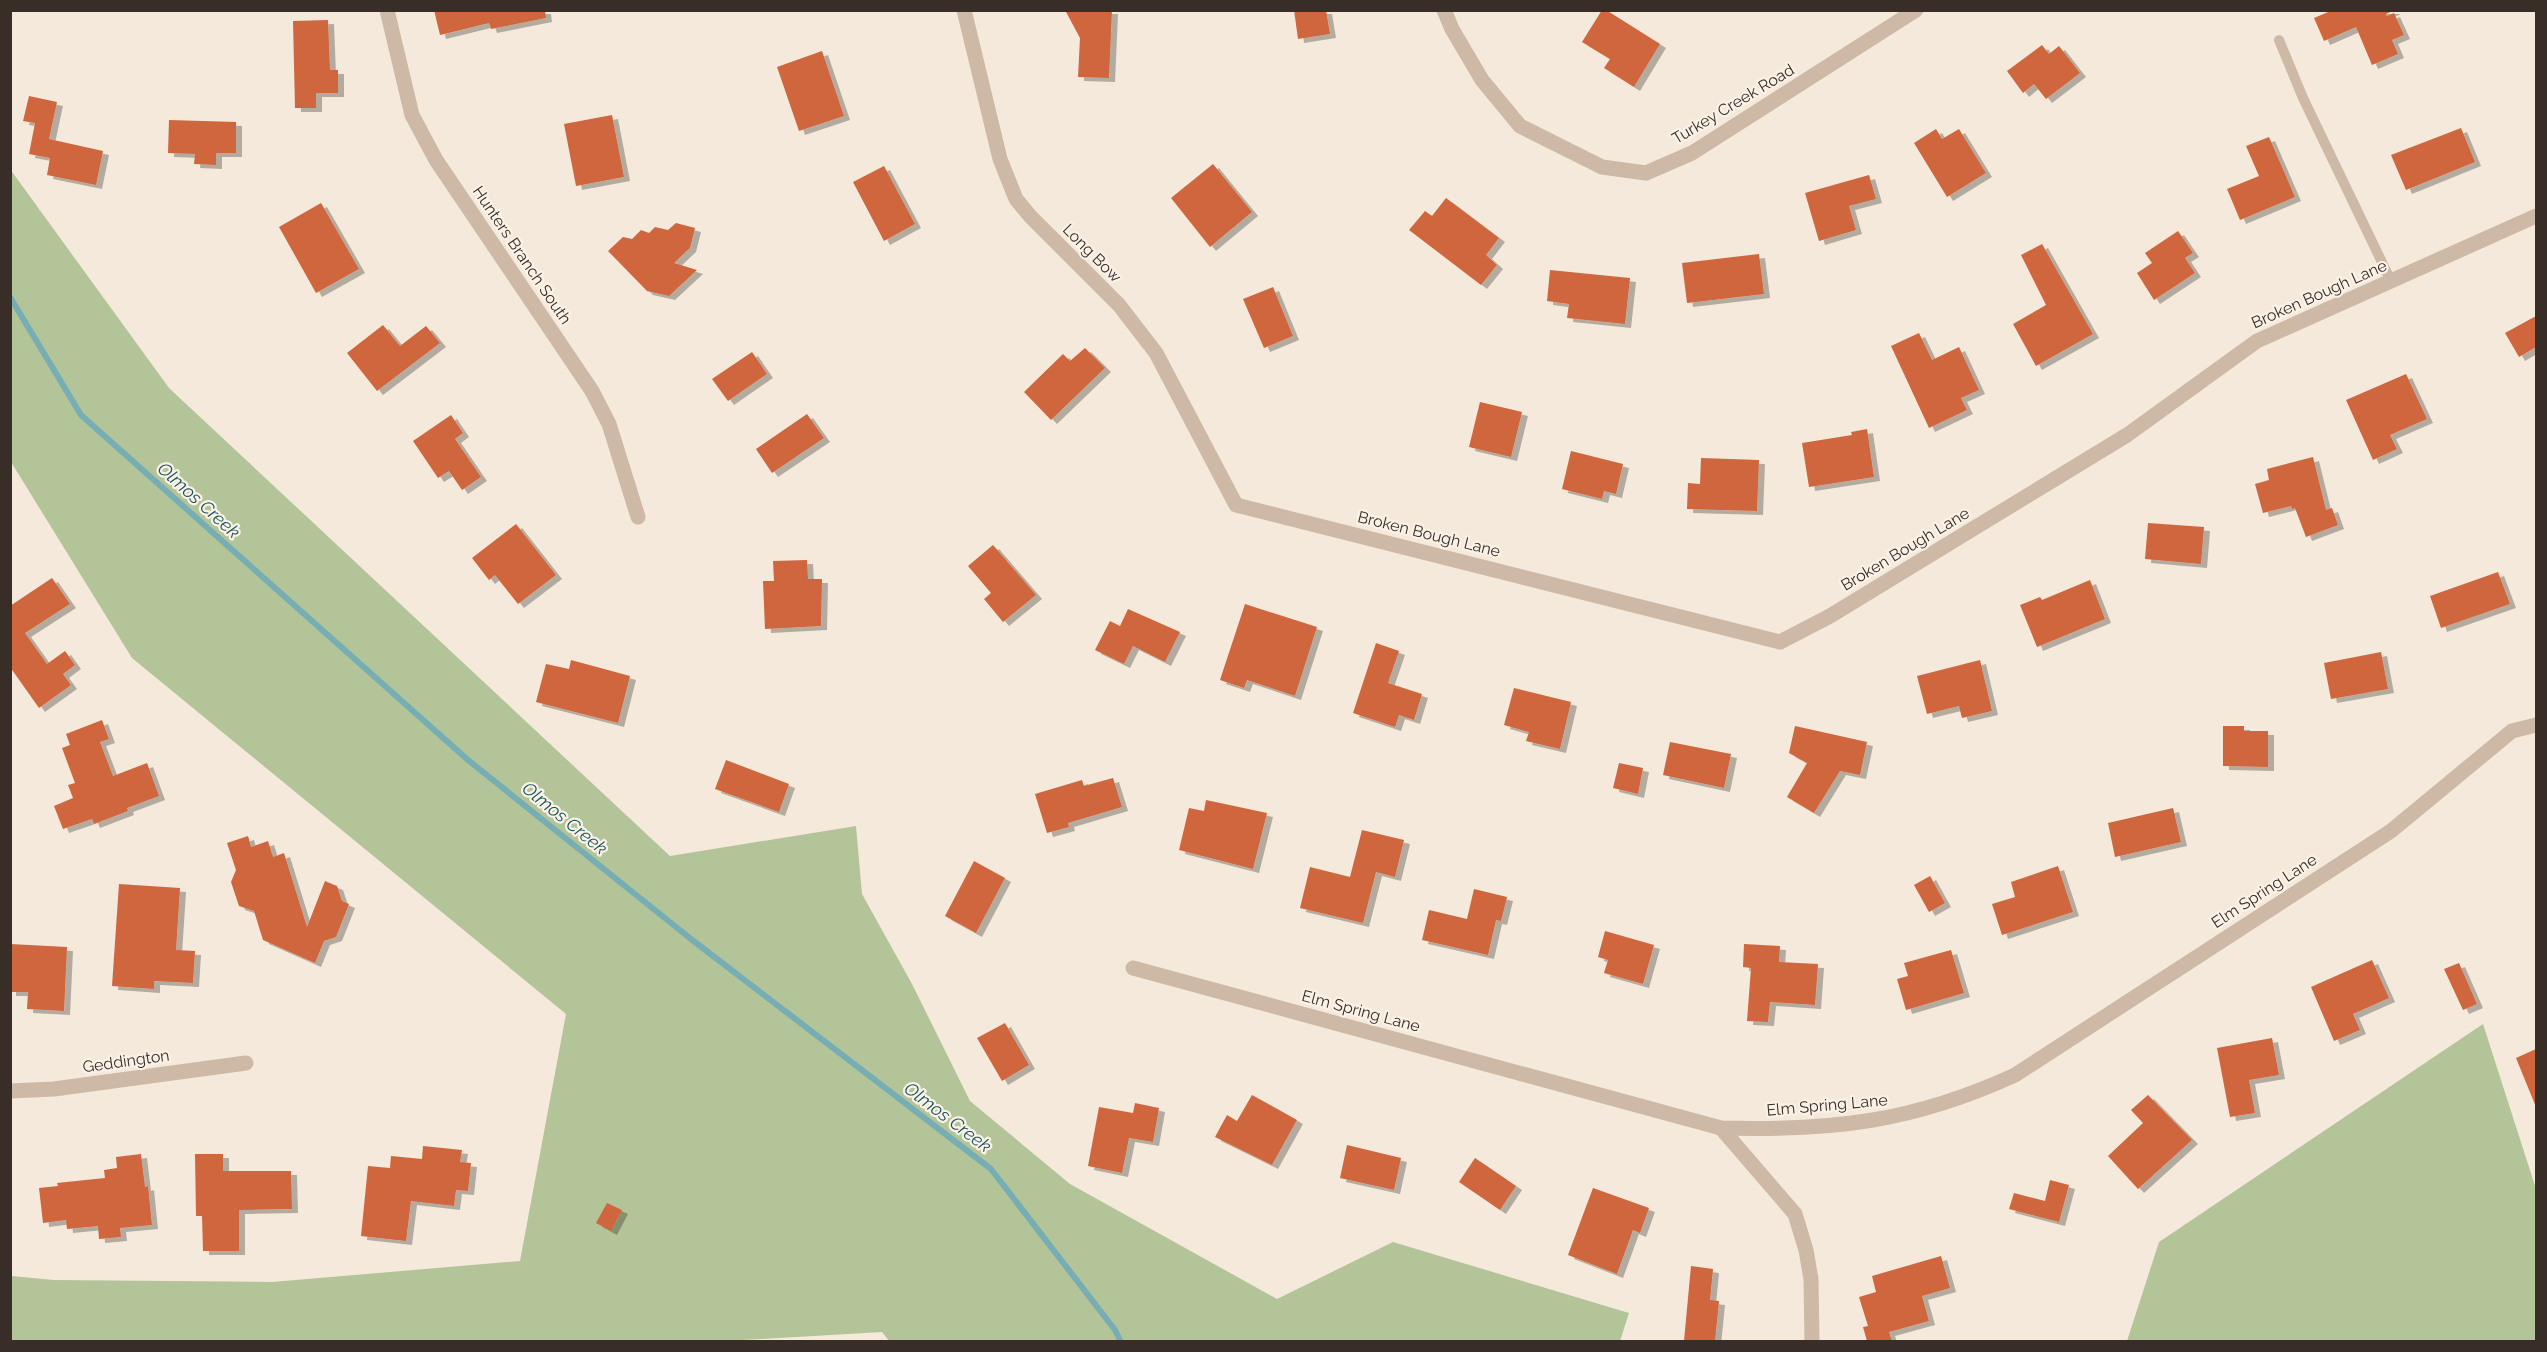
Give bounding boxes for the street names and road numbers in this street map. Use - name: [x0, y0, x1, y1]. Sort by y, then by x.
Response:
- street label: Turkey Creek Road: [1668, 60, 1798, 148]
- street label: Hunters Branch South: [469, 182, 575, 328]
- street label: Long Bow: [1059, 220, 1125, 286]
- street label: Broken Bough Lane: [2248, 256, 2390, 332]
- street label: Broken Bough Lane: [1837, 503, 1973, 595]
- street label: Broken Bough Lane: [1356, 507, 1502, 561]
- street label: Elm Spring Lane: [2208, 850, 2320, 932]
- street label: Elm Spring Lane: [1300, 986, 1422, 1036]
- street label: Geddington: [81, 1046, 171, 1076]
- street label: Elm Spring Lane: [1766, 1090, 1888, 1120]

